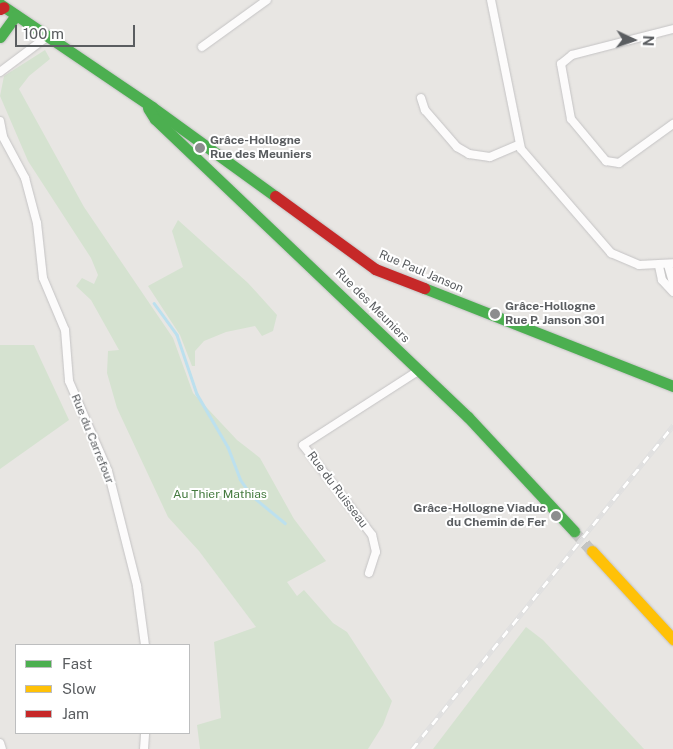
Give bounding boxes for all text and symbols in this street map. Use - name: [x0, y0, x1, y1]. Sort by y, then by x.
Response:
- scale bar: [18, 15, 138, 47]
- north arrow: [608, 15, 658, 65]
- text: 100 m: [23, 25, 64, 42]
- text: N: [640, 35, 656, 47]
- place label: Grâce-Hollogne Rue des Meuniers: [210, 134, 312, 162]
- marker: Grâce-Hollogne Rue des Meuniers: [194, 142, 206, 154]
- street label: Rue Paul Janson: [377, 248, 465, 296]
- street label: Rue des Meuniers: [332, 266, 412, 346]
- place label: Grâce-Hollogne Rue P. Janson 301: [505, 300, 605, 328]
- marker: Grâce-Hollogne Rue P. Janson 301: [489, 308, 501, 320]
- street label: Rue du Carrefour: [67, 392, 117, 486]
- street label: Rue du Ruisseau: [304, 449, 370, 531]
- park label: Au Thier Mathias: [173, 488, 267, 502]
- place label: Grâce-Hollogne Viaduc du Chemin de Fer: [413, 502, 546, 530]
- marker: Grâce-Hollogne Viaduc du Chemin de Fer: [550, 510, 562, 522]
- legend: [15, 644, 190, 734]
- text: Fast: [62, 655, 92, 672]
- text: Slow: [62, 680, 96, 697]
- text: Jam: [62, 705, 89, 722]

